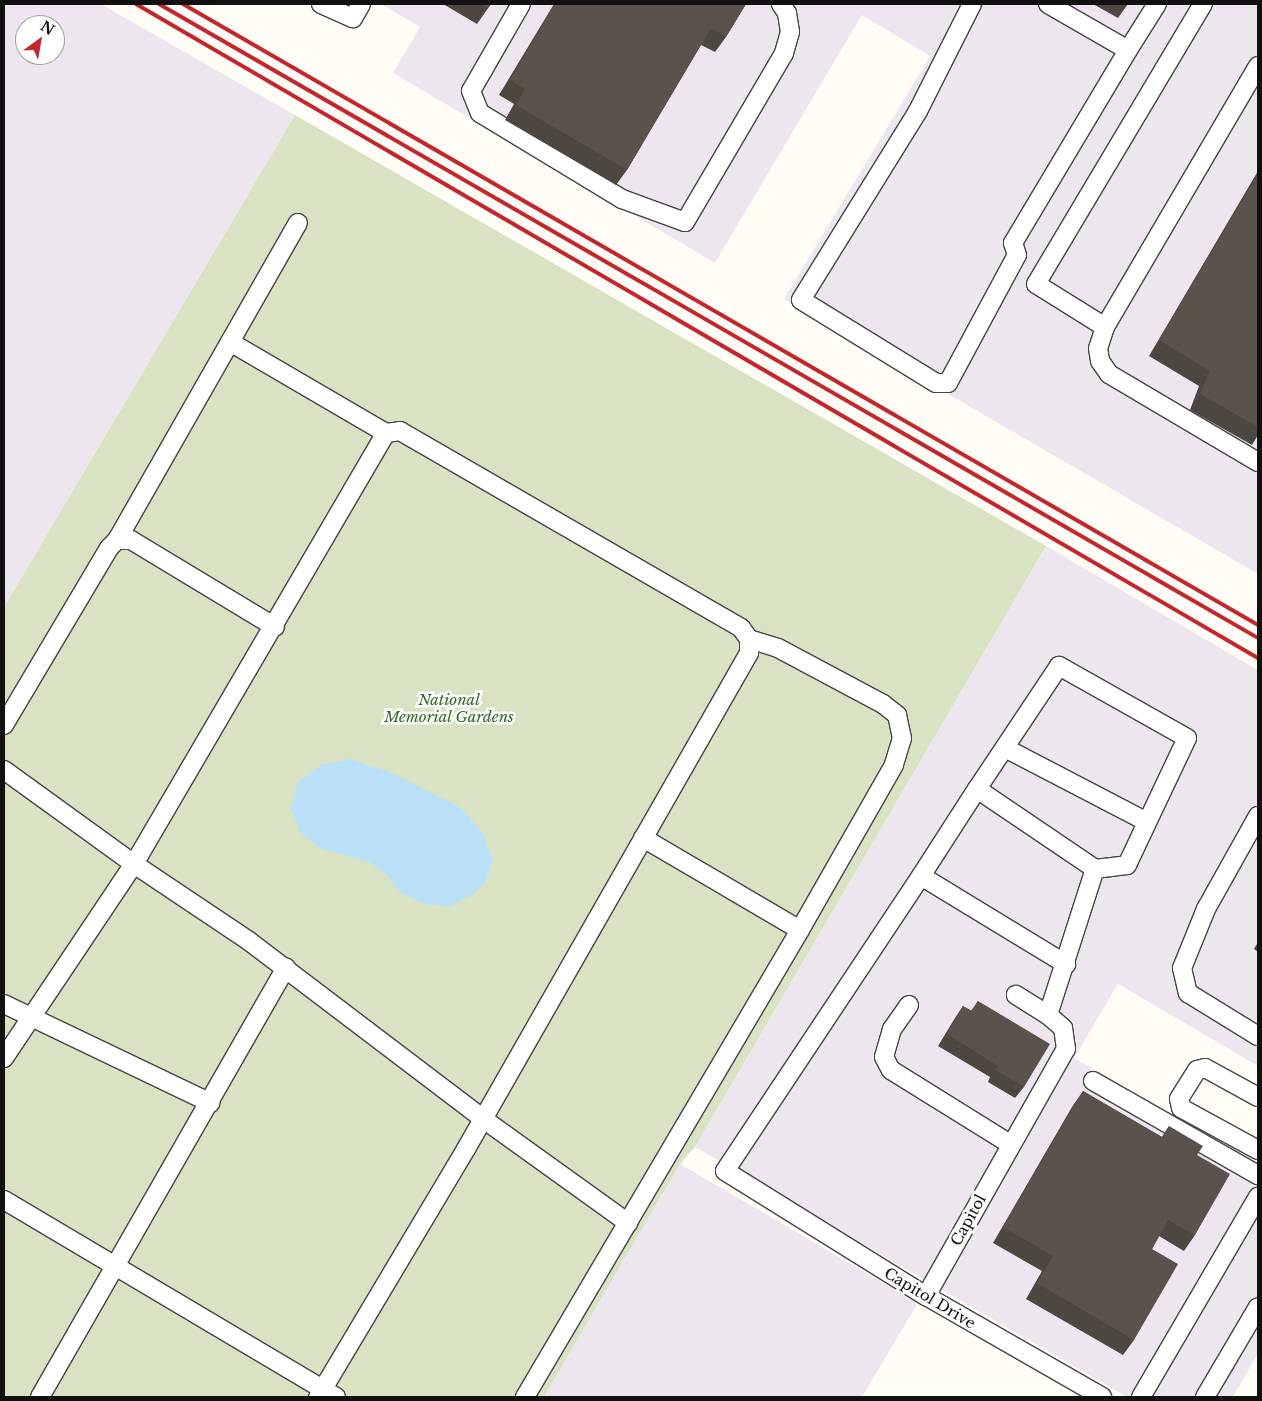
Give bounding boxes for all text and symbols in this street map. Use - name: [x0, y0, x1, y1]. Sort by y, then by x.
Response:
- north arrow: [15, 15, 65, 65]
- text: N: [37, 17, 58, 39]
- park label: National Memorial Gardens: [384, 690, 514, 725]
- street label: Capitol: [947, 1191, 989, 1249]
- street label: Capitol Drive: [881, 1264, 979, 1332]

